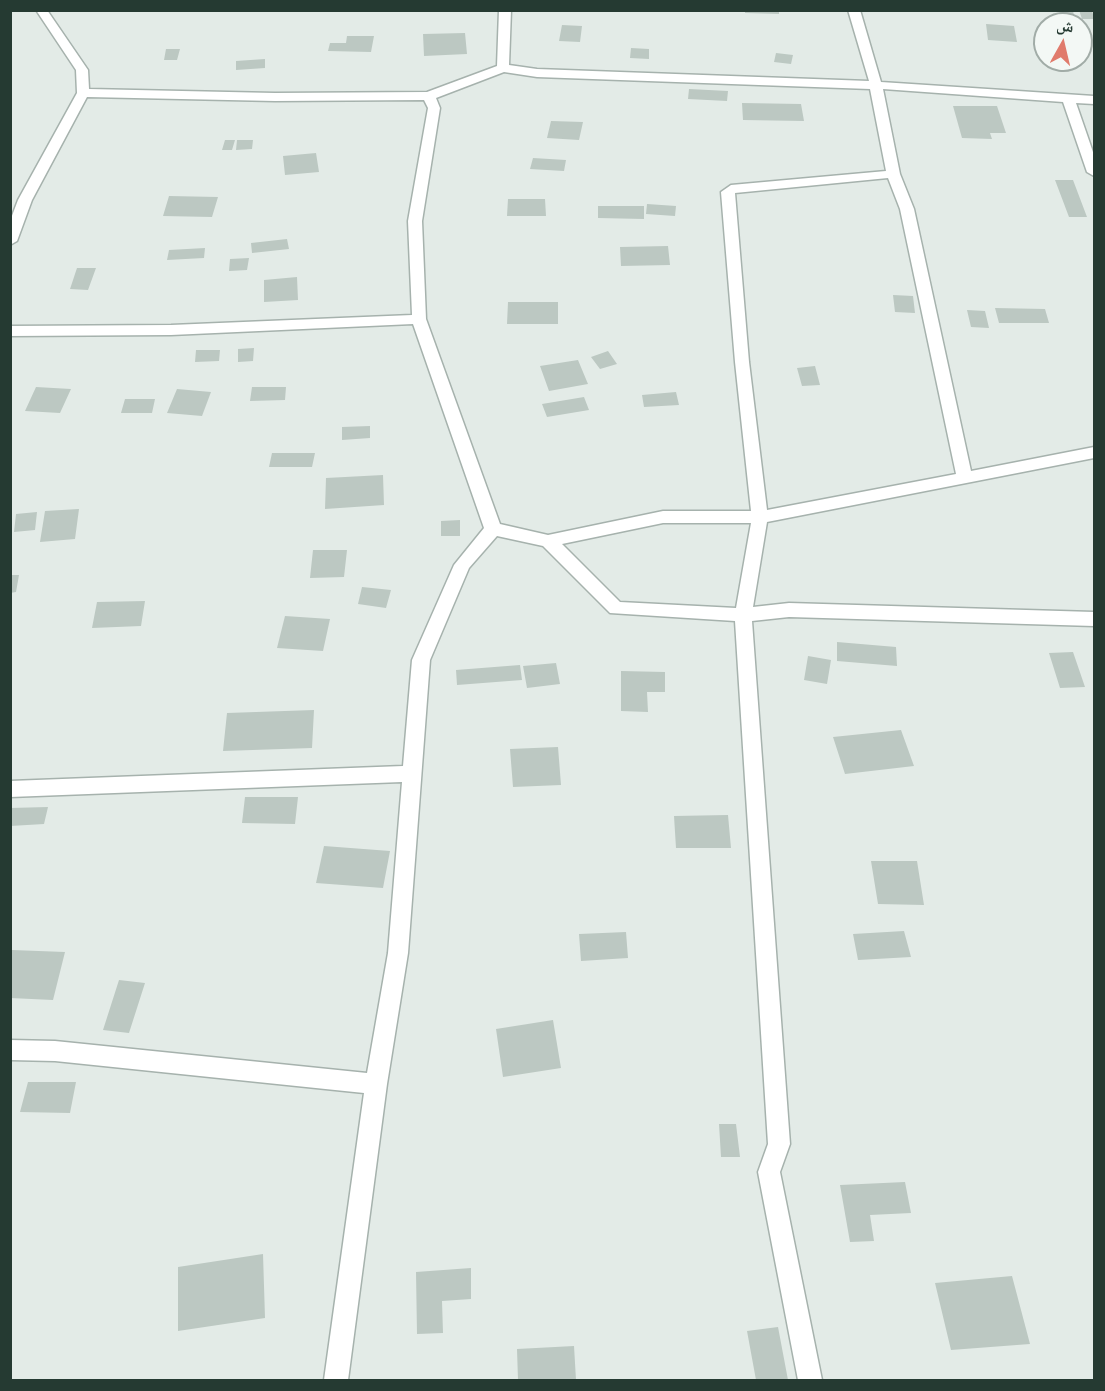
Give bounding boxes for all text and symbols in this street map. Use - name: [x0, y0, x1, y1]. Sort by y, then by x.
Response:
- north arrow: [1033, 12, 1093, 72]
- text: ش: [1056, 15, 1075, 36]

